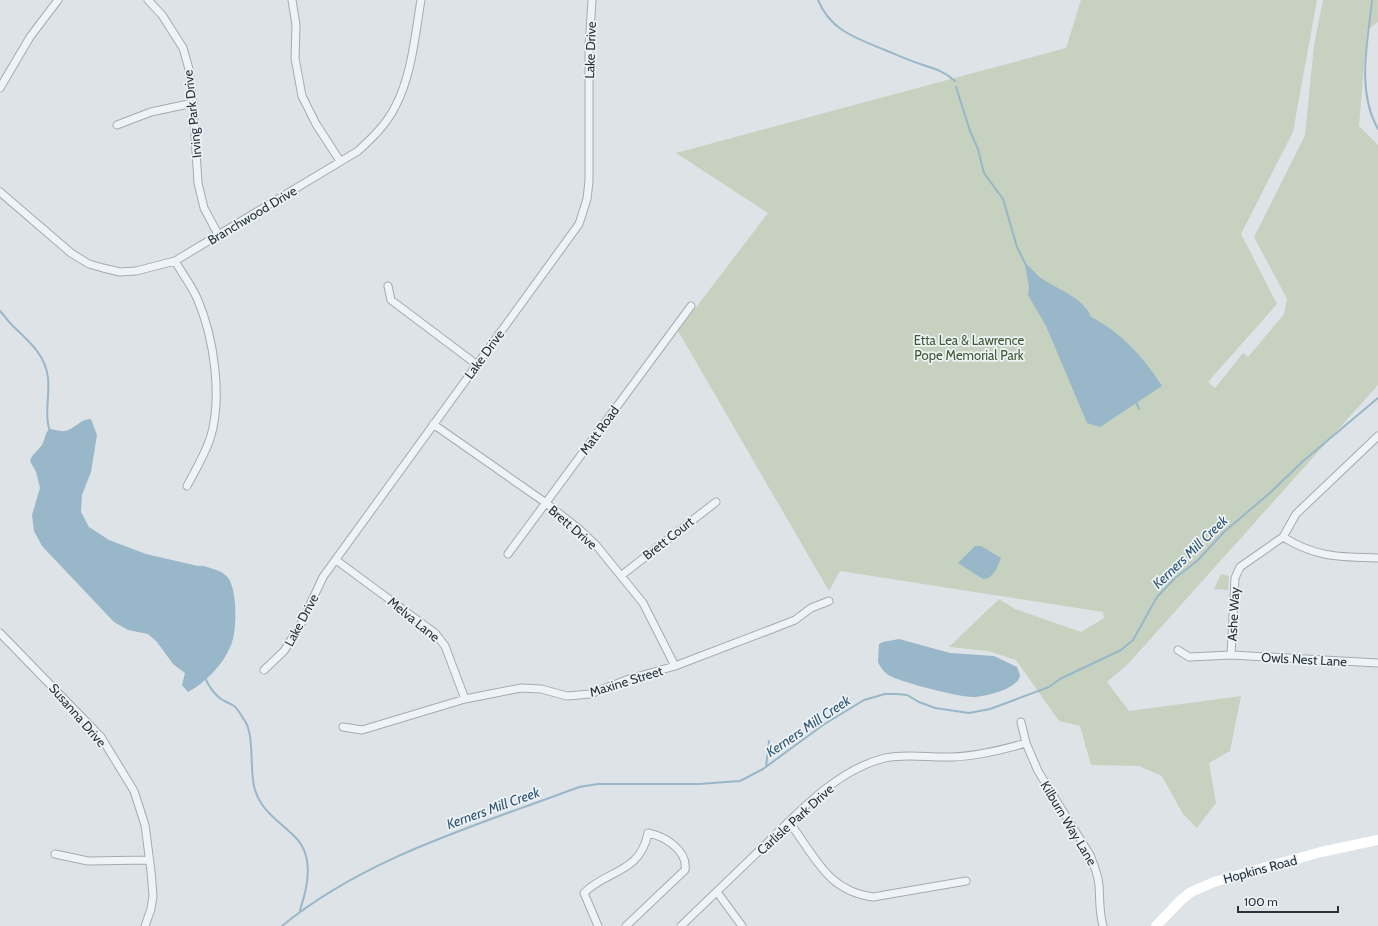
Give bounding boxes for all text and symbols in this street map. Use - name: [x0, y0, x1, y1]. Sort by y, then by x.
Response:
- street label: Lake Drive: [581, 21, 599, 79]
- street label: Irving Park Drive: [179, 69, 205, 159]
- street label: Branchwood Drive: [205, 182, 300, 248]
- street label: Lake Drive: [461, 326, 507, 382]
- park label: Etta Lea & Lawrence Pope Memorial Park: [914, 332, 1025, 363]
- street label: Matt Road: [576, 402, 622, 458]
- street label: Brett Drive: [545, 502, 601, 553]
- water label: Kerners Mill Creek: [1149, 511, 1232, 592]
- street label: Brett Court: [639, 513, 697, 563]
- street label: Ashe Way: [1224, 586, 1242, 642]
- street label: Lake Drive: [281, 591, 322, 649]
- street label: Melva Lane: [385, 593, 443, 645]
- street label: Owls Nest Lane: [1261, 649, 1348, 669]
- street label: Maxine Street: [587, 662, 665, 700]
- street label: Susanna Drive: [46, 680, 110, 750]
- water label: Kerners Mill Creek: [762, 691, 854, 761]
- street label: Kilburn Way Lane: [1037, 778, 1101, 868]
- street label: Carlisle Park Drive: [753, 780, 837, 858]
- water label: Kerners Mill Creek: [444, 782, 543, 833]
- street label: Hopkins Road: [1221, 851, 1299, 887]
- scale bar: [1238, 888, 1338, 914]
- text: 100 m: [1244, 894, 1278, 909]

